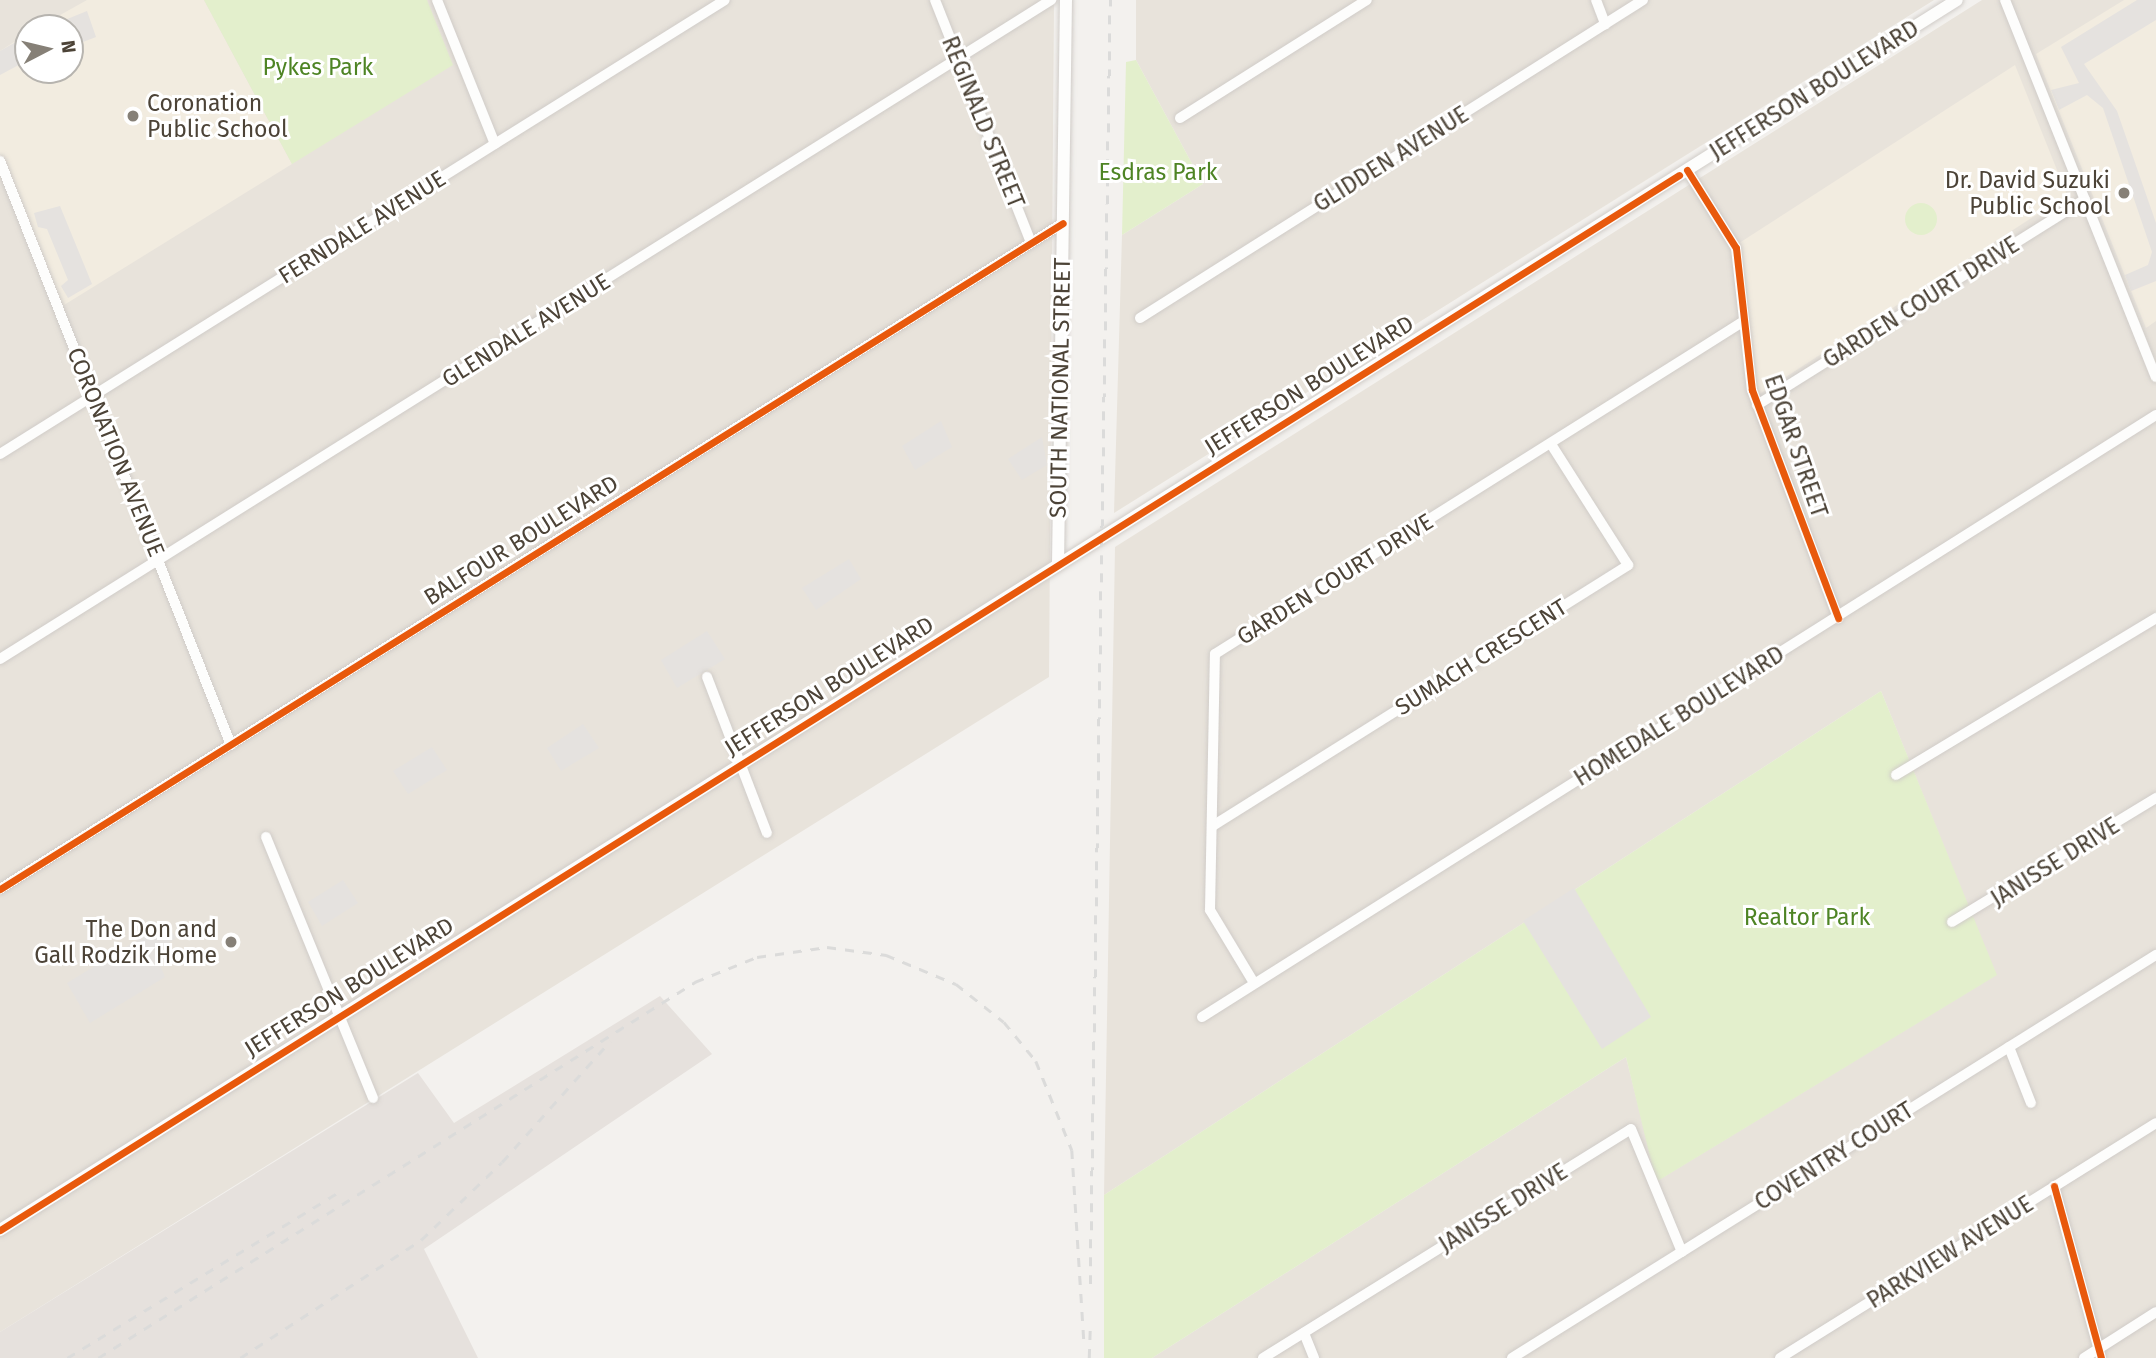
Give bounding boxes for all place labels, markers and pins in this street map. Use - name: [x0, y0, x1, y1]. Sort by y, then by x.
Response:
- place label: Coronation Public School: [147, 89, 288, 143]
- marker: Coronation Public School: [125, 108, 141, 124]
- place label: Dr. David Suzuki Public School: [1945, 166, 2110, 220]
- marker: Dr. David Suzuki Public School: [2116, 185, 2132, 201]
- place label: The Don and Gall Rodzik Home: [34, 915, 217, 969]
- marker: The Don and Gall Rodzik Home: [223, 934, 239, 950]

